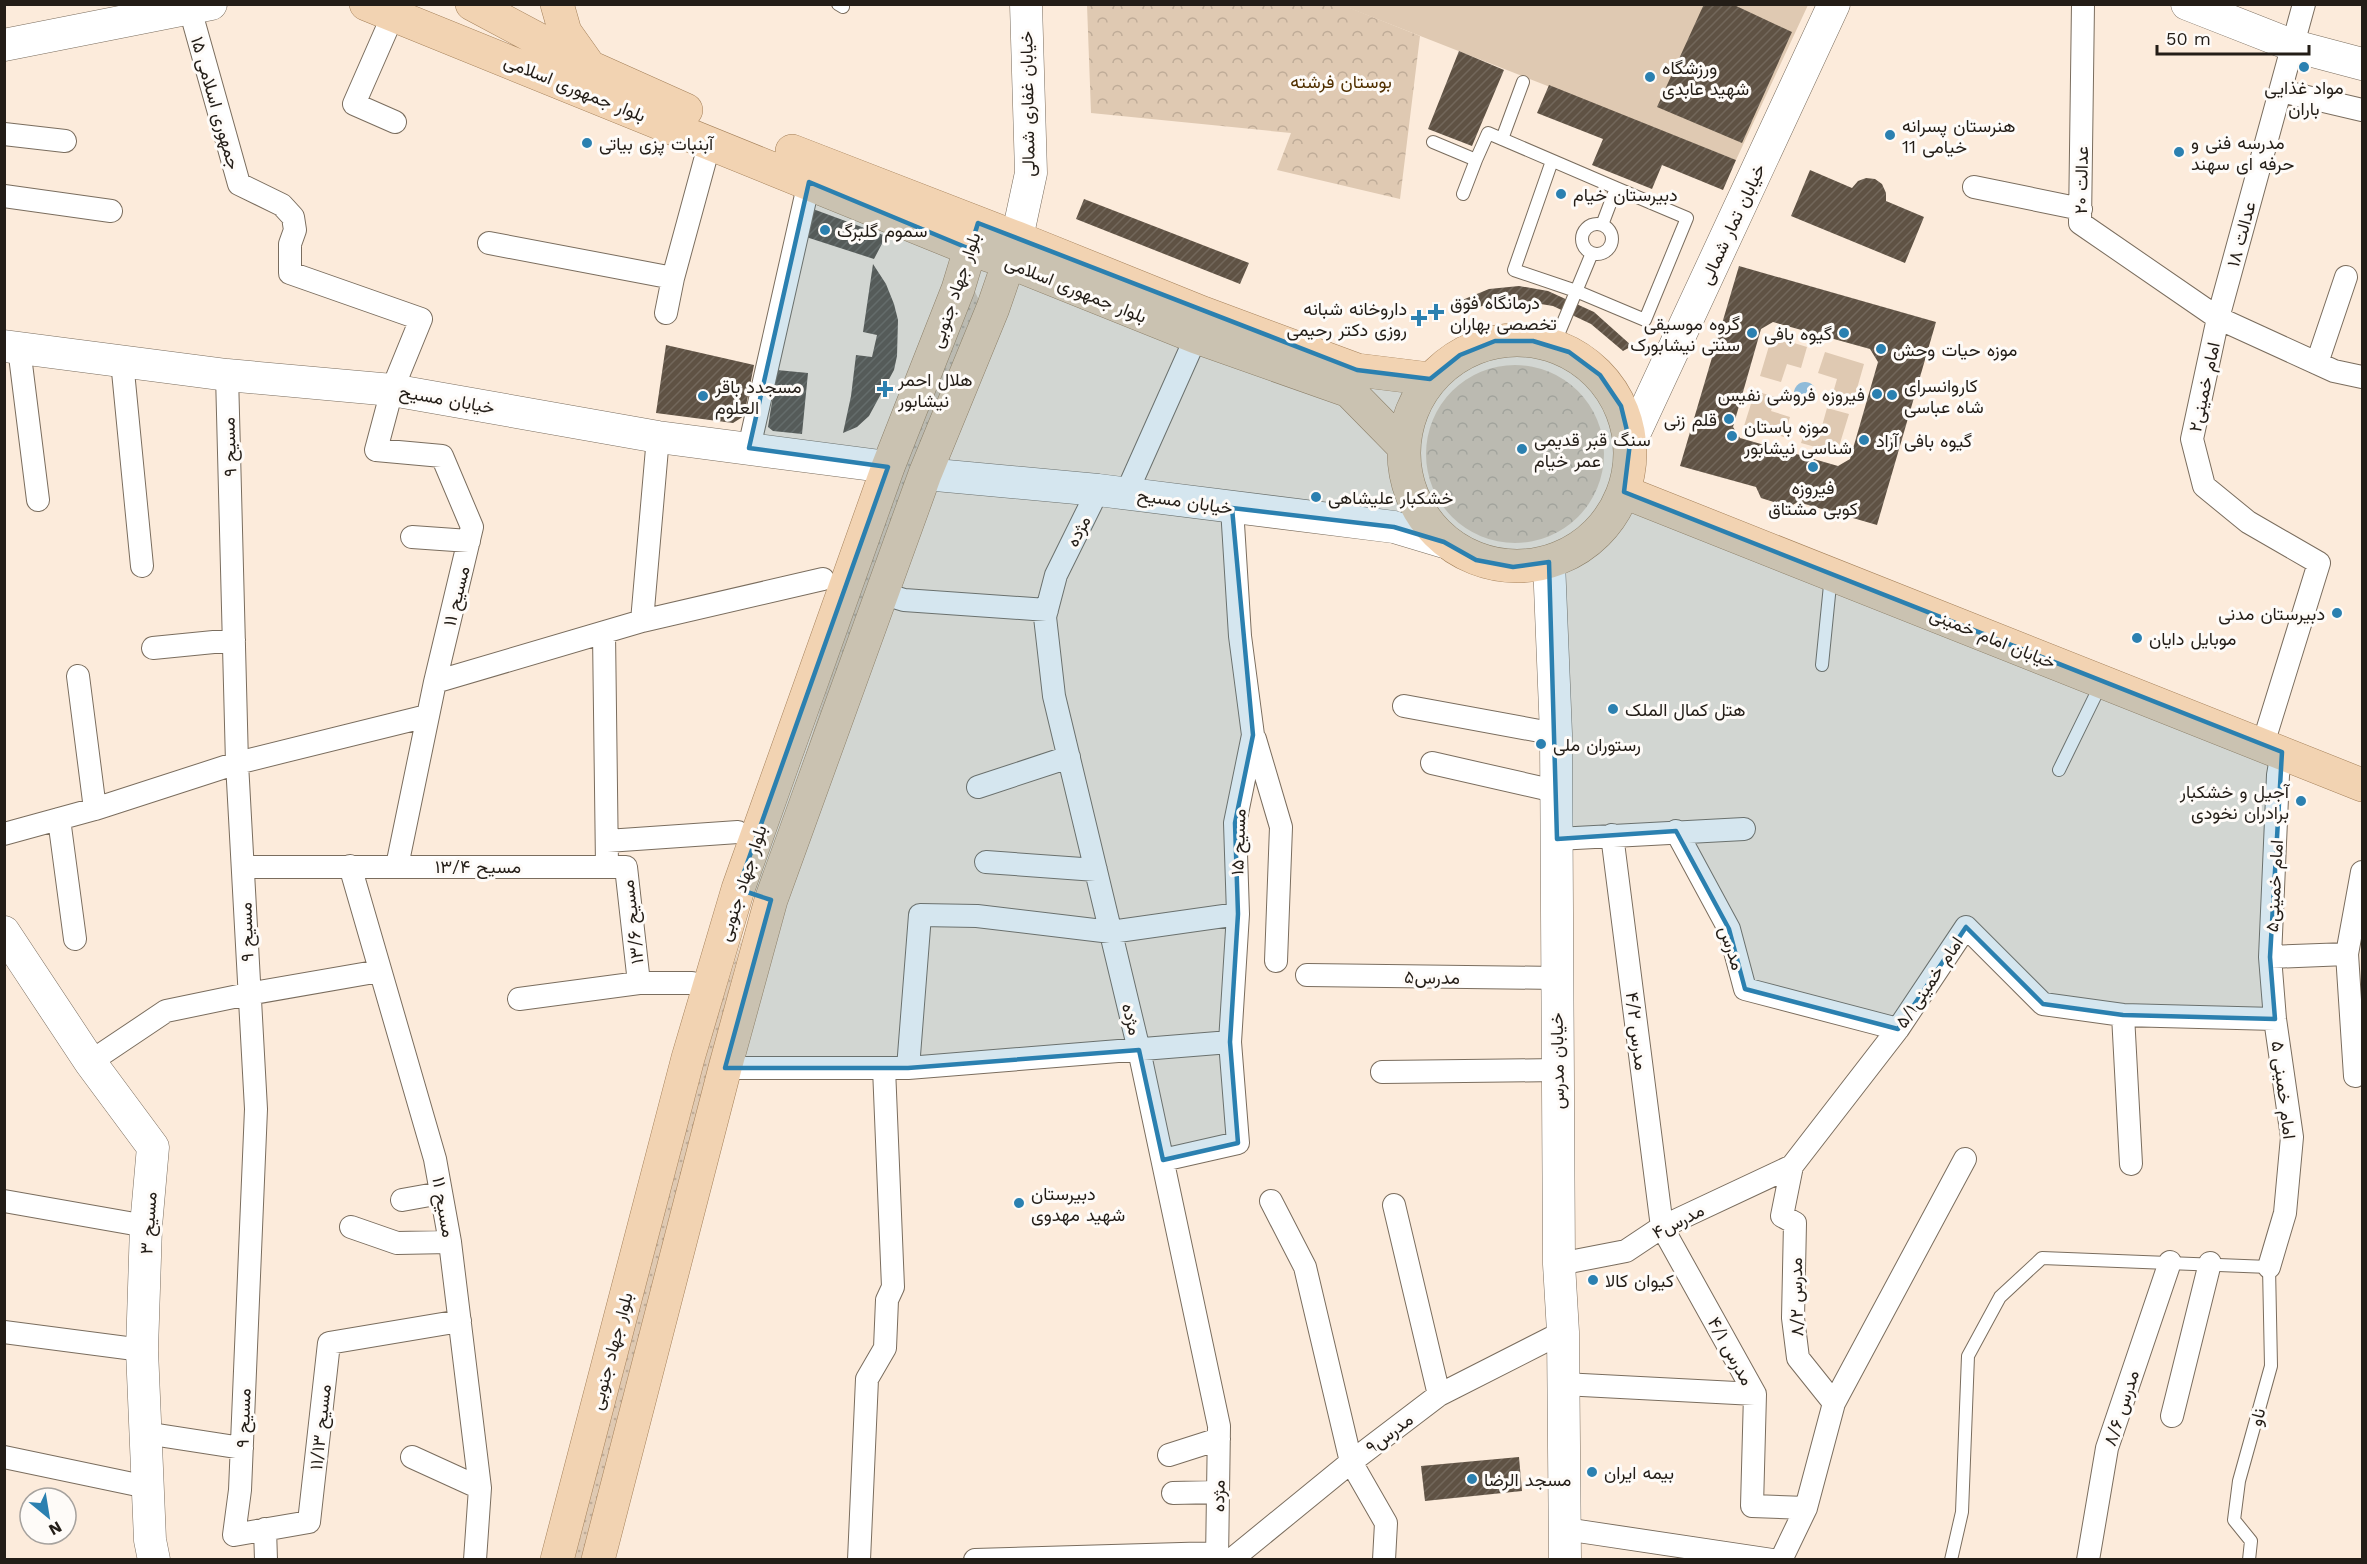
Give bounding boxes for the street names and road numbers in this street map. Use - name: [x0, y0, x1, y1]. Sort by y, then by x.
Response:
- street label: خیابان غفاری شمالی: [1015, 31, 1040, 177]
- street label: جمهوری اسلامی ۱۵: [186, 34, 245, 172]
- street label: بلوار جمهوری اسلامی: [501, 50, 649, 127]
- street label: عدالت ۲۰: [2070, 146, 2092, 214]
- street label: خیابان تمار شمالی: [1695, 160, 1770, 288]
- street label: عدالت ۱۸: [2222, 199, 2260, 269]
- street label: بلوار جهاد جنوبی: [925, 229, 986, 351]
- street label: بلوار جمهوری اسلامی: [1002, 251, 1150, 328]
- street label: امام خمینی۲: [2184, 340, 2226, 434]
- street label: خیابان مسیح: [397, 380, 496, 420]
- street label: مسیح ۹: [217, 417, 243, 477]
- street label: خیابان مسیح: [1136, 484, 1234, 520]
- street label: مژده: [1061, 512, 1096, 551]
- street label: مسیح ۱۱: [438, 564, 476, 629]
- street label: خیابان امام خمینی: [1926, 603, 2059, 675]
- street label: مسیح ۱۵: [1226, 808, 1252, 876]
- street label: بلوار جهاد جنوبی: [713, 822, 772, 944]
- street label: امام خمینی۵: [2261, 839, 2289, 933]
- street label: مسیح ۱۳/۴: [435, 856, 521, 879]
- street label: مسیح ۱۳/۶: [616, 879, 650, 965]
- street label: مسیح ۹: [234, 902, 260, 962]
- street label: مدرس: [1714, 923, 1749, 973]
- street label: امام خمینی۵/۱: [1891, 932, 1969, 1033]
- street label: مدرس۵: [1404, 966, 1460, 989]
- street label: مدرس ۴/۲: [1621, 991, 1652, 1072]
- street label: مژده: [1117, 1001, 1146, 1037]
- street label: خیابان مدرس: [1546, 1012, 1569, 1110]
- street label: امام خمینی ۵: [2266, 1040, 2300, 1141]
- street label: مسیح ۱۱: [426, 1175, 460, 1239]
- street label: مسیح ۳: [135, 1191, 163, 1255]
- street label: مدرس۴: [1649, 1199, 1708, 1244]
- street label: مدرس ۸/۲: [1785, 1257, 1808, 1337]
- street label: بلوار جهاد جنوبی: [585, 1290, 638, 1412]
- street label: مدرس ۴/۱: [1703, 1313, 1758, 1389]
- street label: مدرس ۸/۶: [2099, 1367, 2144, 1449]
- street label: مسیح ۱۱/۱۳: [305, 1383, 337, 1471]
- street label: مسیح ۹: [231, 1388, 257, 1448]
- street label: ناو: [2245, 1406, 2270, 1429]
- street label: مدرس۹: [1361, 1408, 1417, 1458]
- street label: مژده: [1207, 1480, 1230, 1512]

